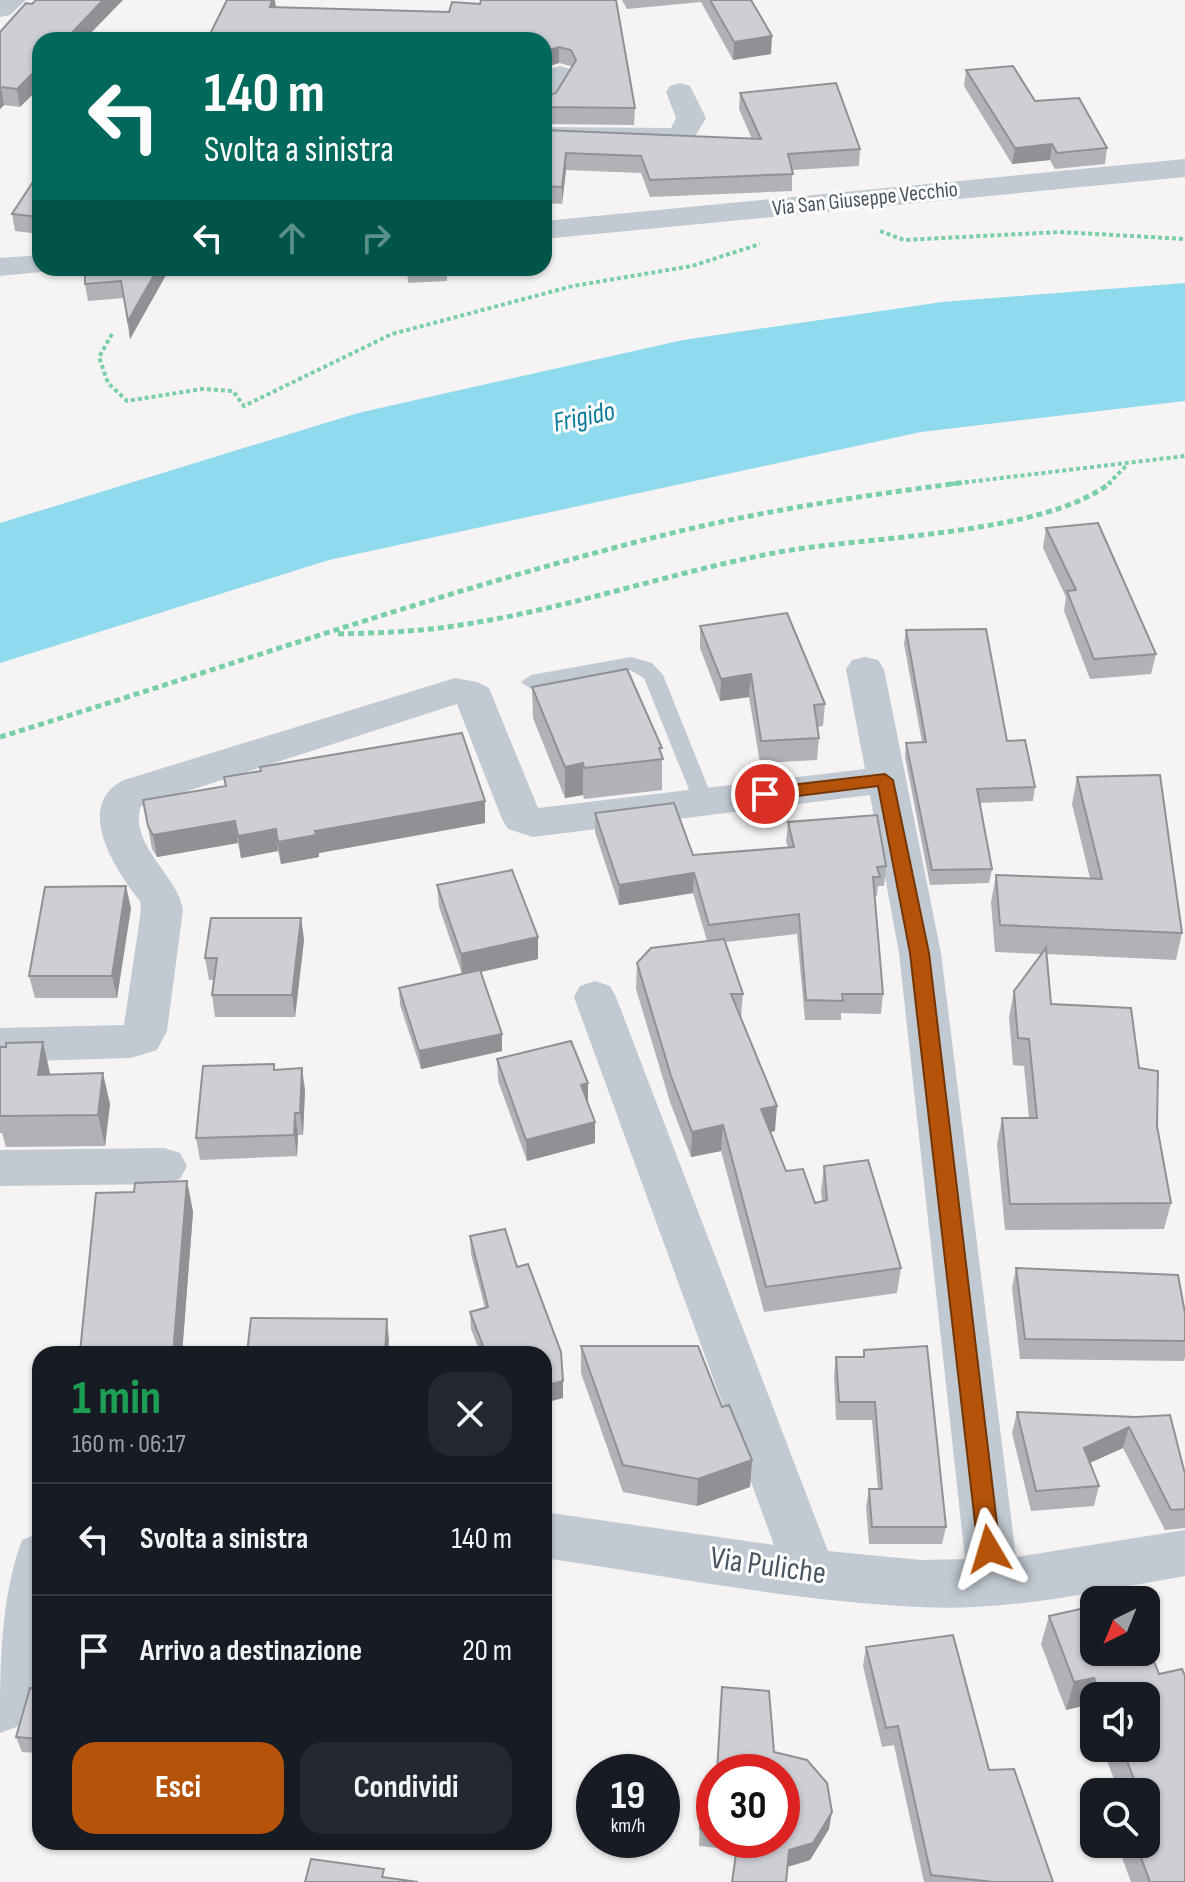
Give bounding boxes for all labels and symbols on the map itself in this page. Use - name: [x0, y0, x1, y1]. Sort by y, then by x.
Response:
- street label: Via San Giuseppe Vecchio: [771, 176, 959, 222]
- water label: Frigido: [550, 394, 619, 440]
- pin: [731, 760, 799, 828]
- position arrow: [947, 1507, 1031, 1591]
- street label: Via Puliche: [708, 1539, 828, 1593]
- north arrow: [1080, 1586, 1160, 1666]
- speed limit sign: 30: [696, 1754, 800, 1858]

